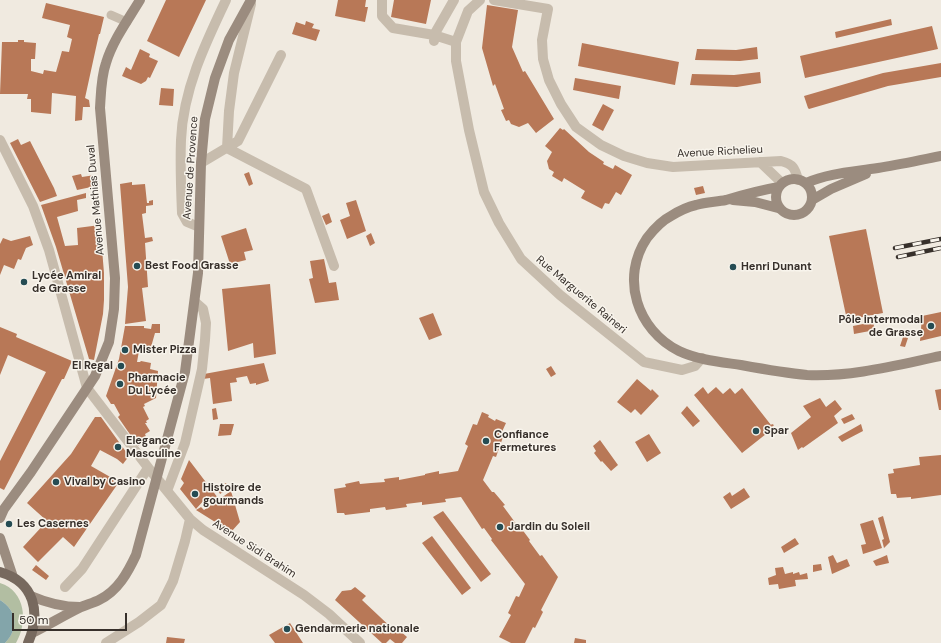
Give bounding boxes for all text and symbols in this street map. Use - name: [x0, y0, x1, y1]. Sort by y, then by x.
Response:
- street label: Avenue de Provence: [181, 116, 201, 220]
- street label: Avenue Richelieu: [677, 143, 763, 161]
- street label: Avenue Mathias Duval: [85, 144, 107, 256]
- street label: Rue Marguerite Raineri: [533, 253, 629, 337]
- place label: Best Food Grasse: [145, 259, 239, 273]
- place label: Henri Dunant: [741, 260, 812, 274]
- marker: Best Food Grasse: [132, 261, 142, 271]
- marker: Henri Dunant: [728, 262, 738, 272]
- place label: Lycée Amiral de Grasse: [32, 269, 101, 295]
- marker: Lycée Amiral de Grasse: [19, 277, 29, 287]
- place label: Pôle intermodal de Grasse: [838, 313, 923, 339]
- marker: Pôle intermodal de Grasse: [926, 321, 936, 331]
- place label: Mister Pizza: [133, 343, 197, 357]
- marker: Mister Pizza: [120, 345, 130, 355]
- place label: El Regal: [72, 359, 113, 373]
- marker: El Regal: [116, 361, 126, 371]
- place label: Pharmacie Du Lycée: [128, 371, 186, 397]
- marker: Pharmacie Du Lycée: [115, 379, 125, 389]
- place label: Spar: [764, 424, 789, 438]
- marker: Spar: [751, 426, 761, 436]
- place label: Confiance Fermetures: [494, 428, 556, 454]
- place label: Elegance Masculine: [126, 434, 181, 460]
- marker: Confiance Fermetures: [481, 436, 491, 446]
- marker: Elegance Masculine: [113, 442, 123, 452]
- place label: Vival by Casino: [64, 475, 145, 489]
- marker: Vival by Casino: [51, 477, 61, 487]
- place label: Histoire de gourmands: [203, 481, 264, 507]
- marker: Histoire de gourmands: [190, 489, 200, 499]
- place label: Les Casernes: [17, 517, 89, 531]
- street label: Avenue Sidi Brahim: [210, 517, 298, 581]
- marker: Les Casernes: [4, 519, 14, 529]
- place label: Jardin du Soleil: [508, 520, 590, 534]
- marker: Jardin du Soleil: [495, 522, 505, 532]
- scale bar: [14, 605, 129, 631]
- text: 50 m: [19, 612, 48, 628]
- place label: Gendarmerie nationale: [295, 622, 419, 636]
- marker: Gendarmerie nationale: [282, 624, 292, 634]

